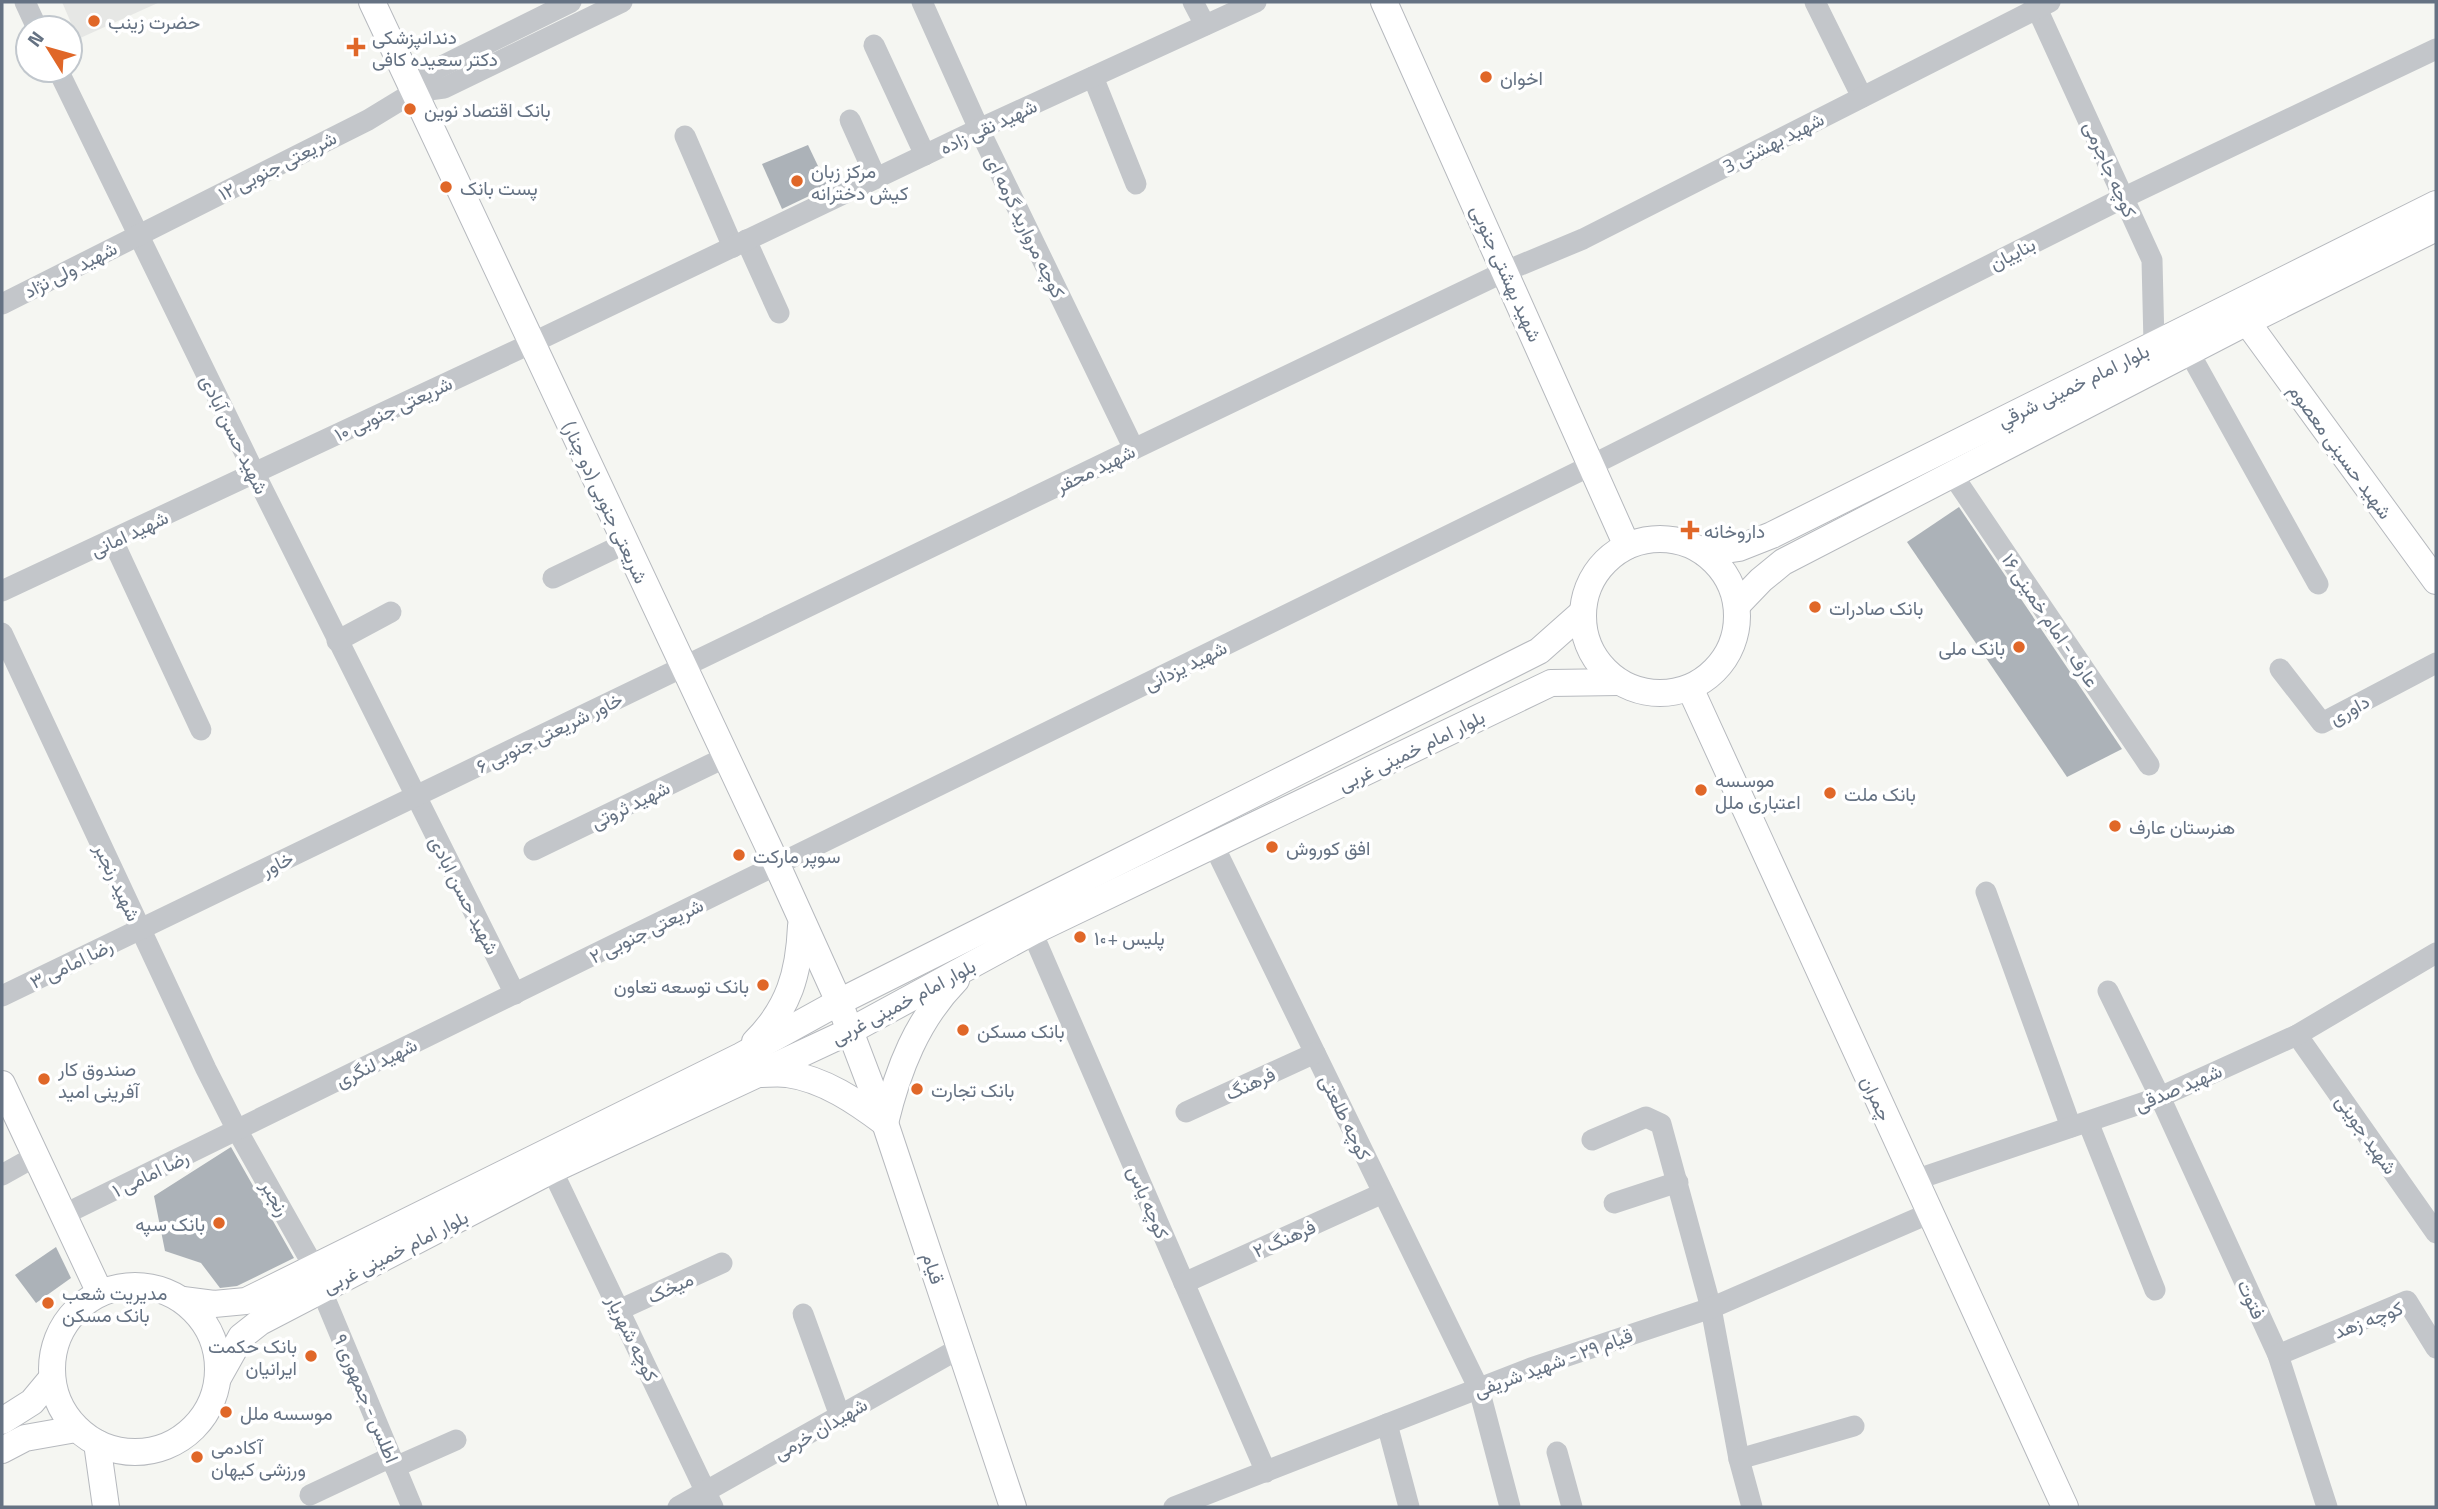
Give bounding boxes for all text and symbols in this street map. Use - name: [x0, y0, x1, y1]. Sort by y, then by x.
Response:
- place label: حضرت زینب: [108, 7, 200, 36]
- marker: حضرت زینب: [86, 13, 102, 29]
- north arrow: [14, 14, 84, 84]
- place label: دندانپزشکی دکتر سعیده کافی: [372, 22, 498, 73]
- text: N: [19, 24, 51, 52]
- marker: دندانپزشکی دکتر سعیده کافی: [346, 37, 366, 57]
- place label: اخوان: [1500, 63, 1543, 92]
- marker: اخوان: [1478, 69, 1494, 85]
- street label: شهید نقی زاده: [934, 91, 1042, 161]
- place label: بانک اقتصاد نوین: [424, 95, 551, 124]
- marker: بانک اقتصاد نوین: [402, 101, 418, 117]
- street label: شهید بهشتی 3: [1717, 104, 1829, 180]
- street label: کوچه جاجرمی: [2077, 116, 2145, 222]
- street label: شریعتی جنوبی ۱۲: [213, 123, 341, 207]
- street label: کوچه مروارید گرمه ای: [979, 149, 1073, 303]
- place label: مرکز زبان کیش دخترانه: [811, 156, 908, 207]
- place label: پست بانک: [460, 173, 538, 202]
- marker: مرکز زبان کیش دخترانه: [789, 173, 805, 189]
- marker: پست بانک: [438, 179, 454, 195]
- street label: شهید بهشتی جنوبی: [1464, 200, 1550, 346]
- street label: بناییان: [1984, 229, 2040, 277]
- street label: شهید ولی نژاد: [18, 233, 122, 305]
- street label: بلوار امام خمینی شرقي: [1992, 336, 2155, 436]
- street label: شریعتی جنوبی ۱۰: [329, 368, 457, 448]
- street label: شهید حسن آبادی: [194, 369, 276, 499]
- street label: شهید حسینی معصوم: [2282, 377, 2400, 525]
- street label: شریعتی جنوبی (دو چنار): [556, 416, 656, 588]
- street label: شهید محقر: [1049, 436, 1140, 500]
- street label: شهید امانی: [85, 502, 173, 564]
- place label: داروخانه: [1704, 516, 1765, 545]
- marker: داروخانه: [1682, 522, 1698, 538]
- street label: عارف - امام خمینی ۱۶: [1995, 547, 2107, 693]
- place label: بانک صادرات: [1829, 593, 1923, 622]
- marker: بانک صادرات: [1807, 599, 1823, 615]
- street label: شهید یزدانی: [1139, 632, 1231, 698]
- place label: بانک ملی: [1938, 633, 2005, 662]
- marker: بانک ملی: [2011, 639, 2027, 655]
- street label: خاور شریعتی جنوبی ۶: [471, 684, 627, 780]
- street label: داوری: [2324, 686, 2374, 732]
- street label: بلوار امام خمینی غربی: [1333, 702, 1489, 798]
- place label: موسسه اعتباری ملل: [1715, 765, 1801, 816]
- street label: شهید ثروتی: [585, 772, 675, 836]
- place label: بانک ملت: [1844, 779, 1916, 808]
- marker: موسسه اعتباری ملل: [1693, 782, 1709, 798]
- marker: بانک ملت: [1822, 785, 1838, 801]
- place label: هنرستان عارف: [2129, 812, 2235, 841]
- marker: هنرستان عارف: [2107, 818, 2123, 834]
- street label: شهید حسن ابادی: [423, 831, 507, 959]
- place label: افق کوروش: [1286, 833, 1370, 862]
- street label: شهید رنجبر: [87, 837, 149, 926]
- marker: افق کوروش: [1264, 839, 1280, 855]
- place label: سوپر مارکت: [753, 841, 840, 870]
- street label: خاور: [255, 843, 298, 884]
- marker: سوپر مارکت: [731, 847, 747, 863]
- street label: شریعتی جنوبی ۲: [584, 890, 708, 970]
- place label: پلیس +۱۰: [1094, 923, 1165, 952]
- marker: پلیس +۱۰: [1072, 929, 1088, 945]
- street label: رضا امامی ۳: [25, 930, 117, 996]
- street label: بلوار امام خمینی غربی: [826, 951, 980, 1051]
- place label: بانک توسعه تعاون: [614, 971, 749, 1000]
- marker: بانک توسعه تعاون: [755, 977, 771, 993]
- place label: بانک مسکن: [977, 1016, 1065, 1045]
- marker: بانک مسکن: [955, 1022, 971, 1038]
- street label: شهید لنگری: [330, 1030, 422, 1094]
- place label: صندوق کار آفرینی امید: [57, 1054, 140, 1105]
- street label: شهید صدقی: [2130, 1056, 2226, 1118]
- street label: فرهنگ: [1220, 1059, 1280, 1107]
- street label: کوچه طلعتی: [1313, 1069, 1379, 1165]
- marker: صندوق کار آفرینی امید: [36, 1071, 52, 1087]
- street label: چمران: [1854, 1071, 1900, 1125]
- place label: بانک تجارت: [931, 1075, 1014, 1104]
- marker: بانک تجارت: [909, 1081, 925, 1097]
- street label: شهید جوینی: [2329, 1088, 2405, 1180]
- street label: رضا امامی ۱: [107, 1142, 193, 1204]
- street label: کوچه یاس: [1121, 1161, 1177, 1243]
- street label: رنجبر: [254, 1174, 298, 1221]
- street label: بلوار امام خمینی غربی: [317, 1202, 473, 1300]
- place label: بانک سپه: [135, 1209, 205, 1238]
- street label: فرهنگ ۲: [1248, 1211, 1320, 1265]
- marker: بانک سپه: [211, 1215, 227, 1231]
- street label: قیام: [915, 1248, 953, 1288]
- street label: میخک: [642, 1264, 698, 1310]
- street label: فتوت: [2230, 1274, 2274, 1324]
- place label: مدیریت شعب بانک مسکن: [62, 1278, 167, 1329]
- street label: کوچه شهریار: [599, 1289, 666, 1386]
- street label: کوچه زهد: [2329, 1293, 2407, 1345]
- marker: مدیریت شعب بانک مسکن: [40, 1295, 56, 1311]
- street label: قیام ۲۹ - شهید شریفی: [1469, 1320, 1637, 1404]
- street label: اطلس - جمهوری ۹: [327, 1329, 407, 1467]
- place label: بانک حکمت ایرانیان: [208, 1331, 297, 1382]
- marker: بانک حکمت ایرانیان: [303, 1348, 319, 1364]
- street label: شهیدان خرمی: [768, 1389, 872, 1467]
- place label: موسسه ملل: [240, 1398, 333, 1427]
- marker: موسسه ملل: [218, 1404, 234, 1420]
- place label: آکادمی ورزشی کیهان: [211, 1432, 306, 1483]
- marker: آکادمی ورزشی کیهان: [189, 1449, 205, 1465]

